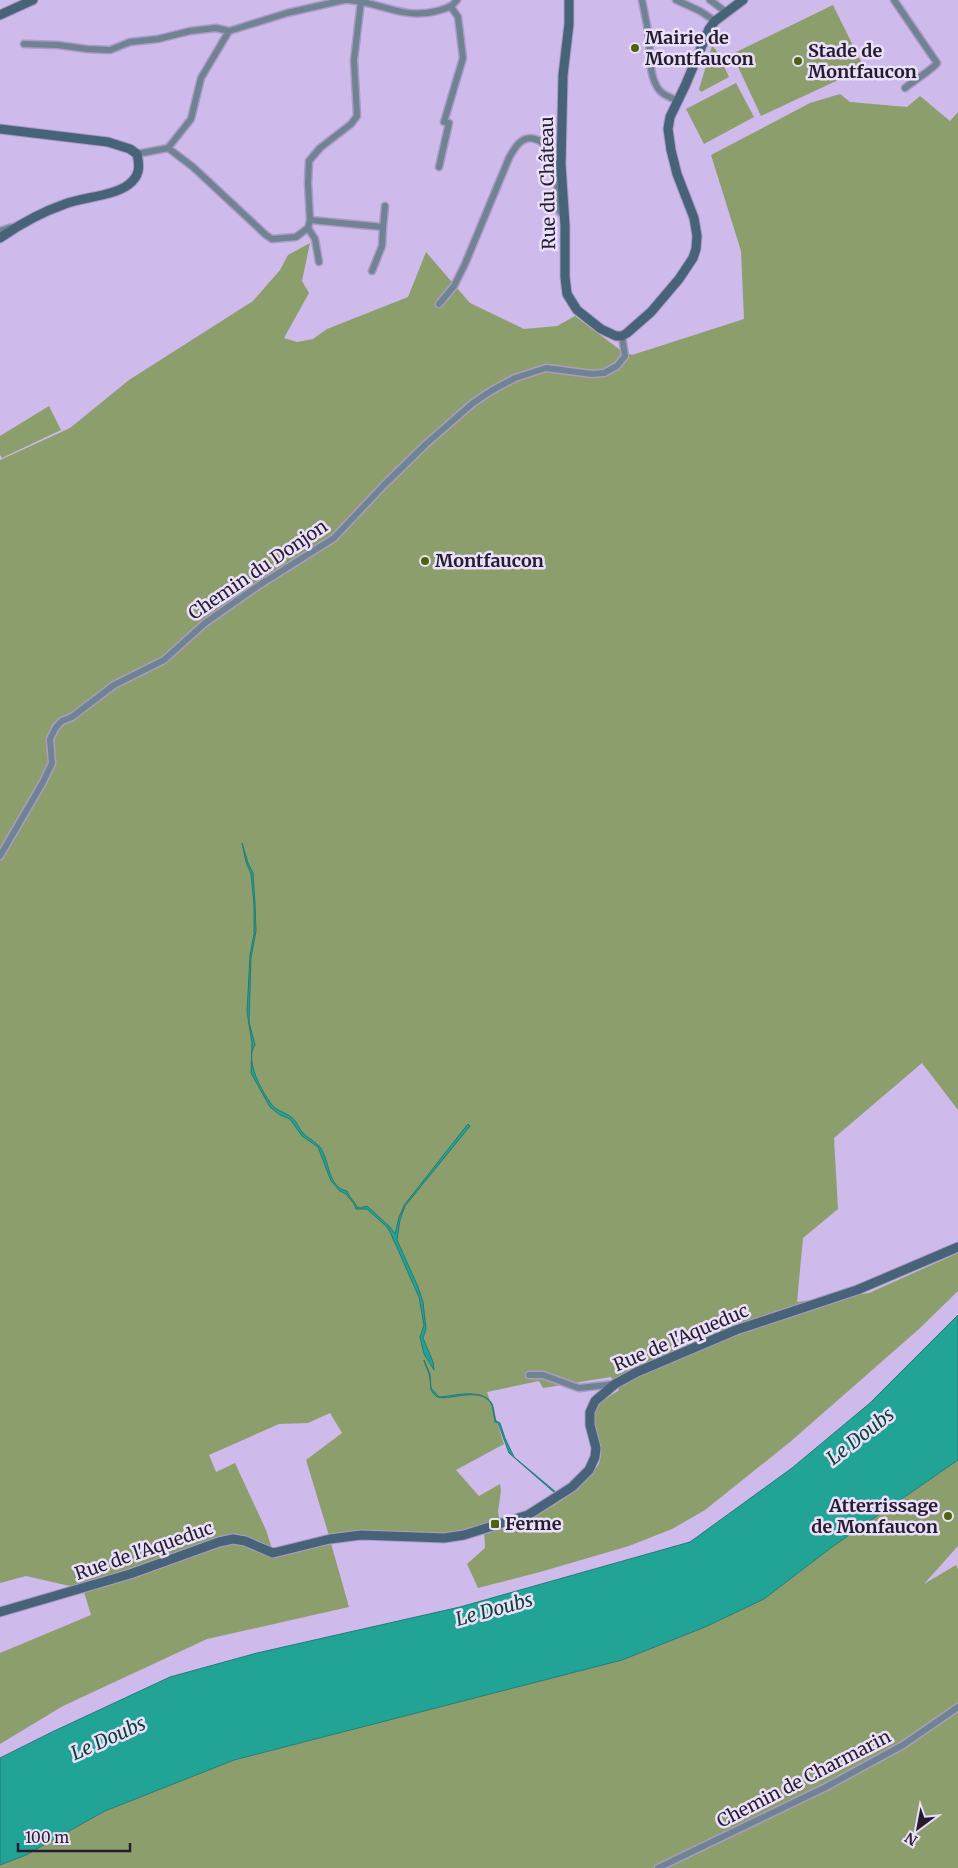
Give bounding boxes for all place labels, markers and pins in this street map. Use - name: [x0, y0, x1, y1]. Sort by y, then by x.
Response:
- place label: Mairie de Montfaucon: [645, 26, 754, 70]
- place label: Stade de Montfaucon: [808, 39, 917, 83]
- marker: Mairie de Montfaucon: [629, 42, 641, 54]
- marker: Stade de Montfaucon: [792, 55, 804, 67]
- place label: Montfaucon: [435, 549, 544, 572]
- marker: Montfaucon: [419, 555, 431, 567]
- place label: Atterrissage de Monfaucon: [811, 1494, 938, 1538]
- marker: Atterrissage de Monfaucon: [942, 1510, 954, 1522]
- place label: Ferme: [505, 1512, 562, 1535]
- marker: Ferme: [489, 1518, 501, 1530]

